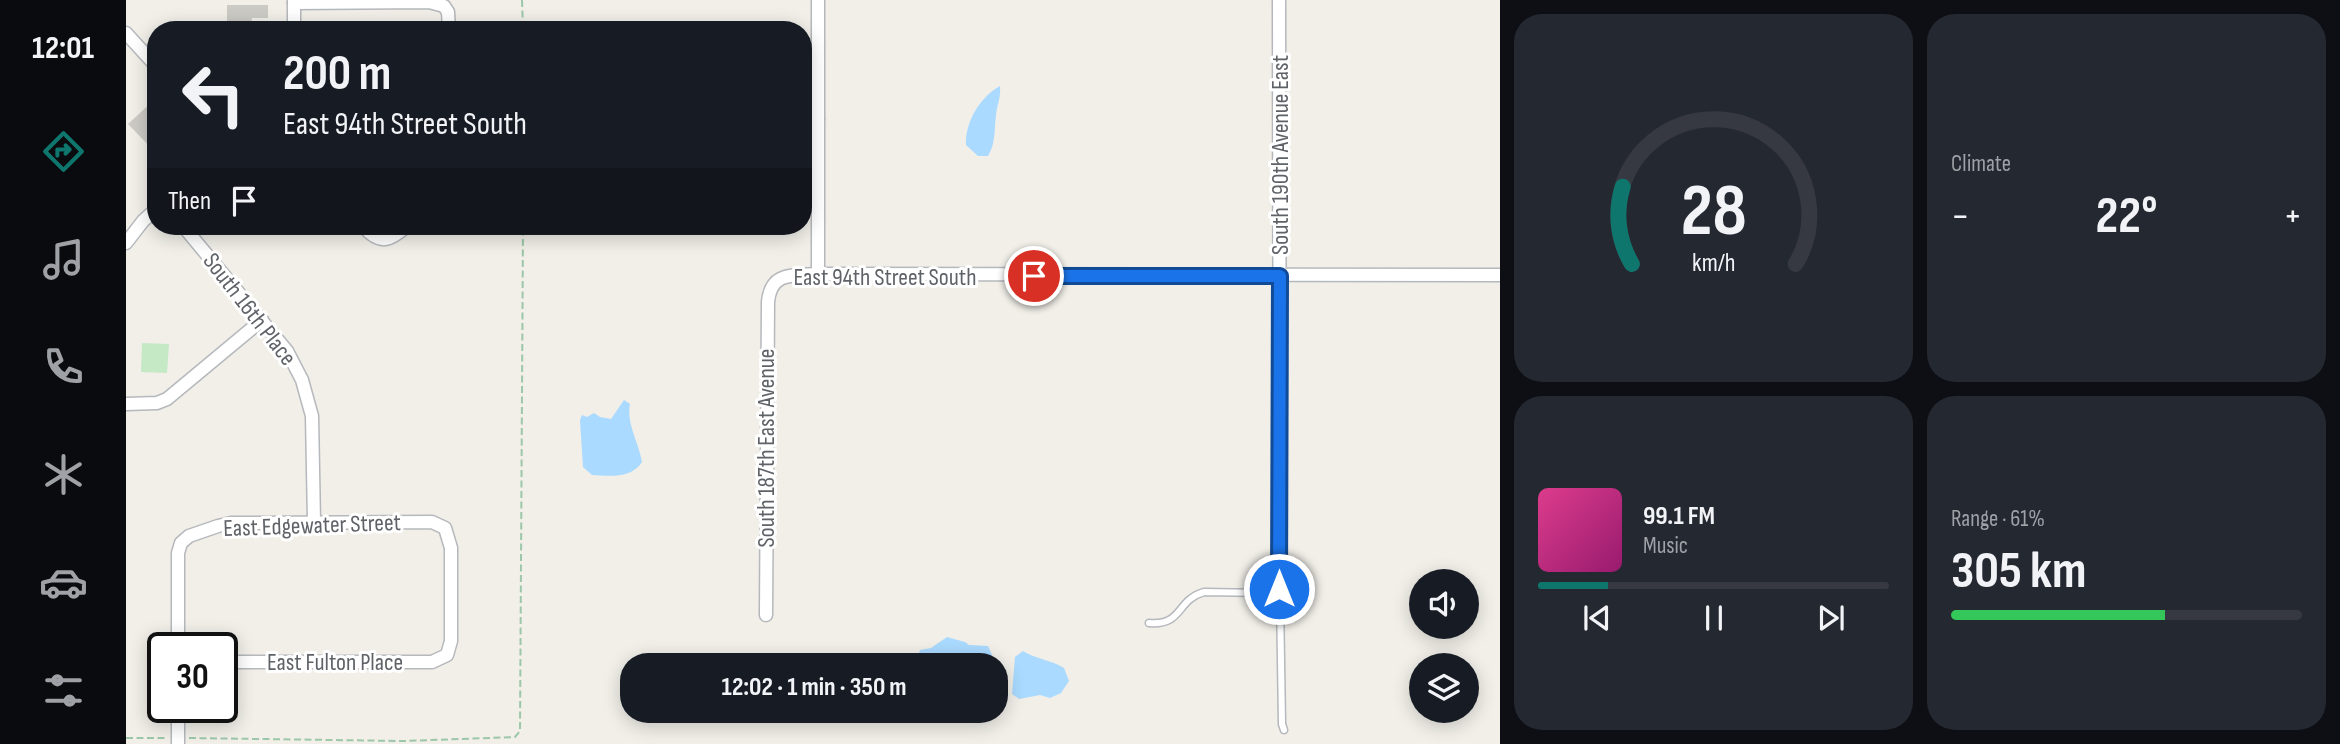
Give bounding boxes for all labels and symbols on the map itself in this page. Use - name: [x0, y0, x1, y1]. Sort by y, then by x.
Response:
- street label: South 190th Avenue East: [1266, 55, 1295, 255]
- pin: [1004, 246, 1064, 306]
- street label: South 16th Place: [197, 247, 303, 371]
- street label: East 94th Street South: [794, 263, 976, 292]
- street label: South 187th East Avenue: [752, 349, 781, 547]
- street label: East Edgewater Street: [223, 508, 401, 543]
- position arrow: [1242, 552, 1316, 626]
- speed limit sign: 30: [147, 632, 238, 723]
- street label: East Fulton Place: [267, 648, 403, 677]

